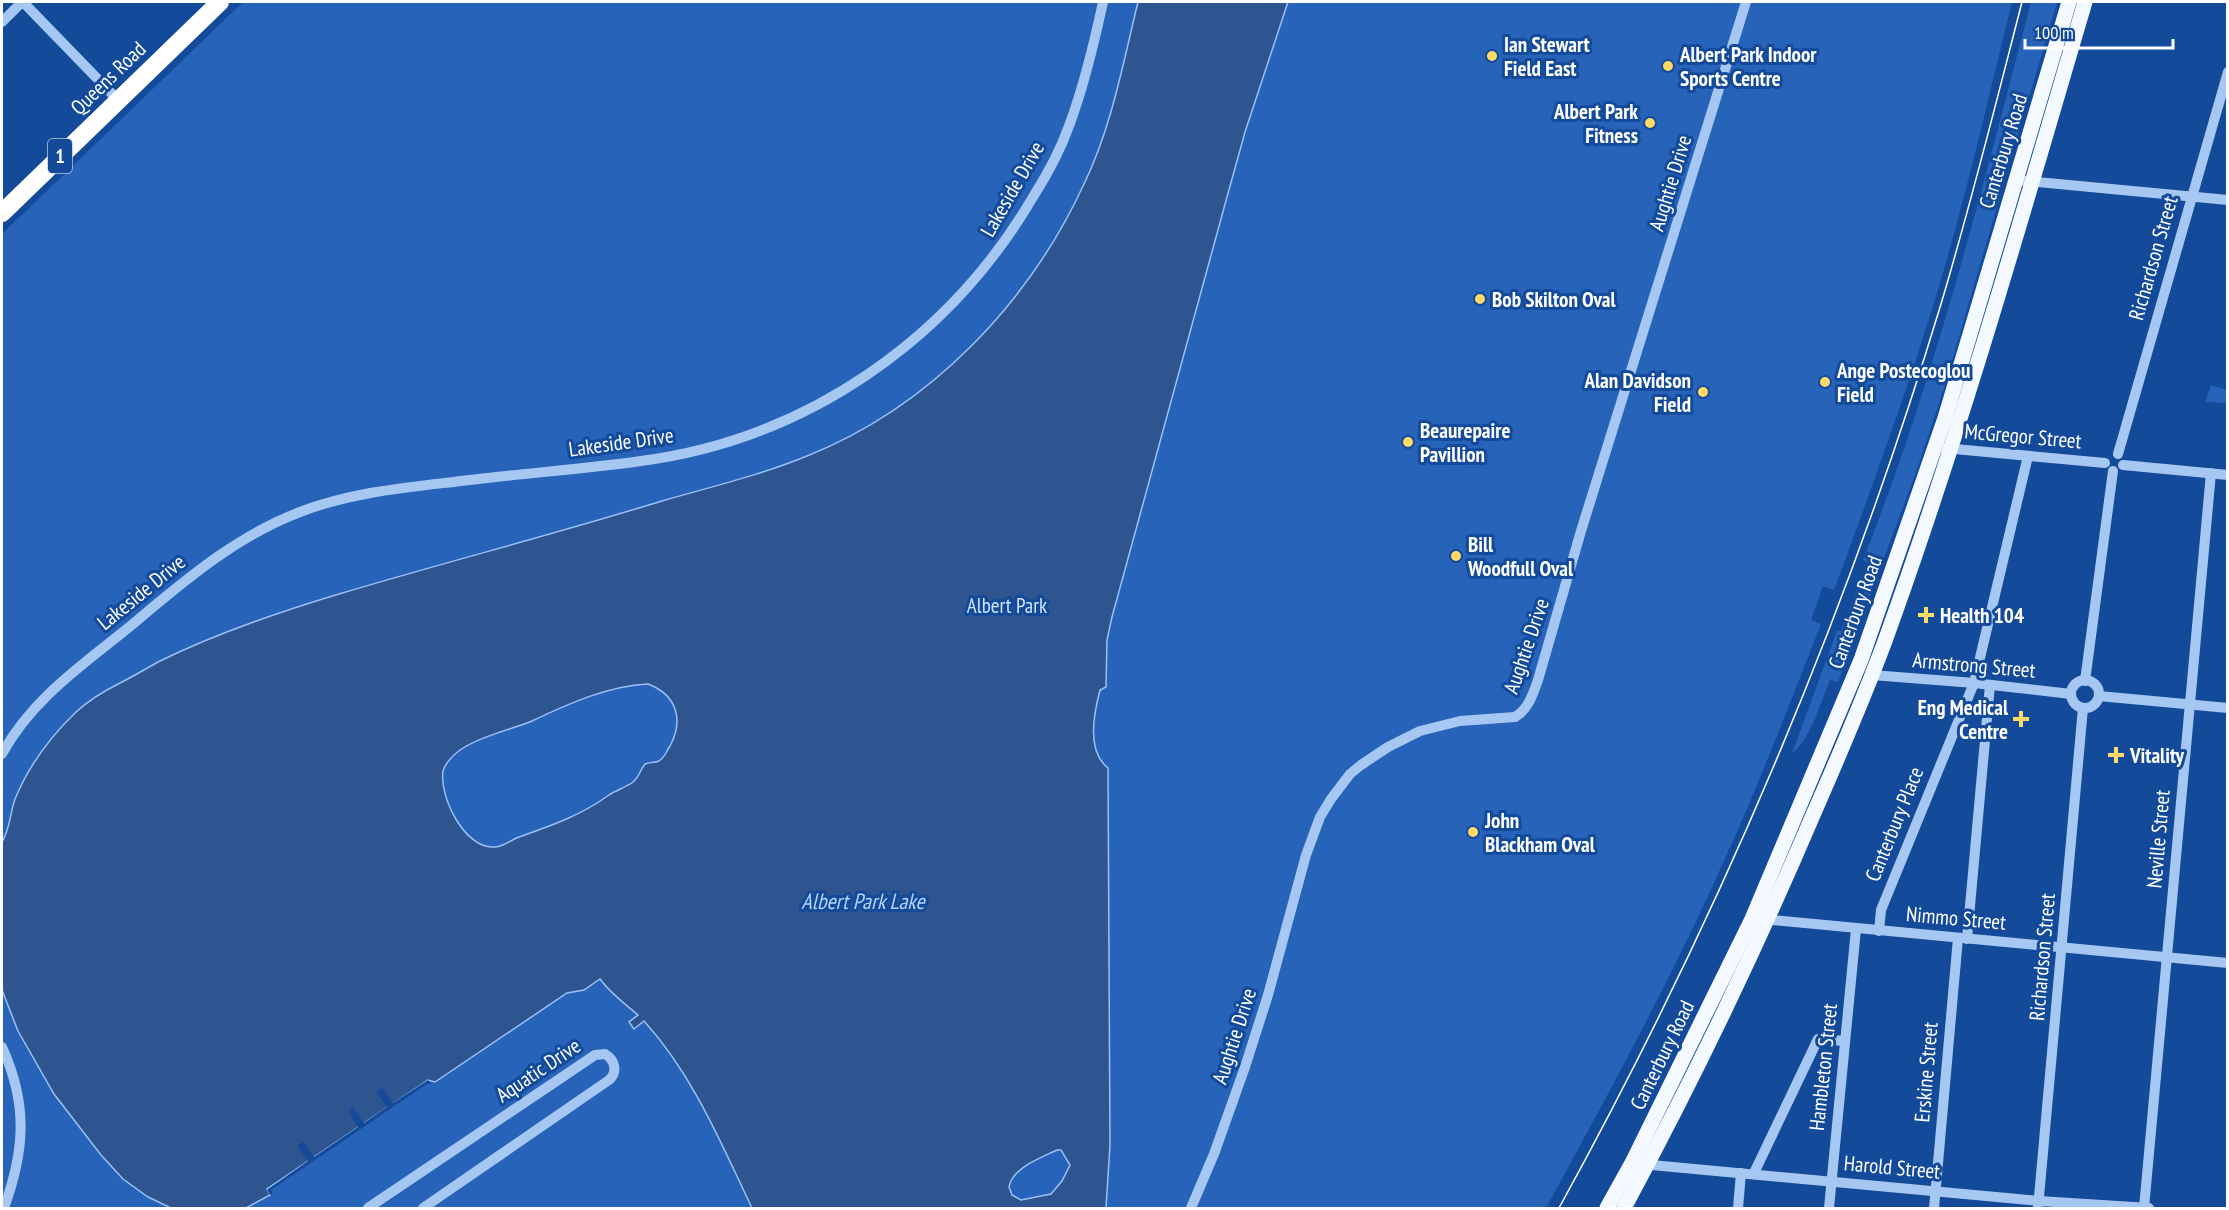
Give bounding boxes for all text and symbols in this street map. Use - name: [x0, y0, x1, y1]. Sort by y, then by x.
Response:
- scale bar: [2025, 12, 2174, 50]
- text: 100 m: [2034, 21, 2074, 44]
- place label: Ian Stewart Field East: [1504, 31, 1590, 82]
- street label: Queens Road: [65, 35, 151, 121]
- place label: Albert Park Indoor Sports Centre: [1679, 41, 1817, 92]
- marker: Ian Stewart Field East: [1485, 49, 1499, 63]
- marker: Albert Park Indoor Sports Centre: [1661, 59, 1675, 73]
- street label: Canterbury Road: [1973, 90, 2033, 212]
- place label: Albert Park Fitness: [1553, 98, 1638, 149]
- marker: Albert Park Fitness: [1643, 116, 1657, 130]
- street label: Aughtie Drive: [1643, 132, 1697, 234]
- street label: Lakeside Drive: [974, 137, 1050, 241]
- road number: 1: [48, 139, 72, 173]
- street label: Richardson Street: [2122, 193, 2184, 323]
- place label: Bob Skilton Oval: [1492, 286, 1616, 313]
- marker: Bob Skilton Oval: [1473, 292, 1487, 306]
- place label: Ange Postecoglou Field: [1836, 357, 1970, 408]
- place label: Alan Davidson Field: [1583, 367, 1691, 418]
- marker: Ange Postecoglou Field: [1818, 375, 1832, 389]
- marker: Alan Davidson Field: [1696, 385, 1710, 399]
- place label: Beaurepaire Pavillion: [1420, 417, 1510, 468]
- street label: McGregor Street: [1963, 417, 2083, 455]
- street label: Lakeside Drive: [567, 421, 675, 463]
- marker: Beaurepaire Pavillion: [1401, 435, 1415, 449]
- place label: Bill Woodfull Oval: [1467, 531, 1574, 582]
- street label: Lakeside Drive: [92, 548, 190, 636]
- marker: Bill Woodfull Oval: [1449, 549, 1463, 563]
- street label: Canterbury Road: [1822, 552, 1888, 672]
- park label: Albert Park: [967, 592, 1047, 619]
- street label: Aughtie Drive: [1497, 595, 1555, 697]
- place label: Health 104: [1940, 602, 2024, 629]
- marker: Health 104: [1917, 606, 1935, 624]
- street label: Armstrong Street: [1911, 646, 2037, 684]
- place label: Eng Medical Centre: [1918, 694, 2009, 745]
- marker: Eng Medical Centre: [2012, 710, 2030, 728]
- place label: Vitality: [2129, 742, 2185, 769]
- marker: Vitality: [2107, 746, 2125, 764]
- street label: Canterbury Place: [1859, 763, 1929, 885]
- street label: Neville Street: [2140, 788, 2176, 889]
- place label: John Blackham Oval: [1484, 807, 1596, 858]
- marker: John Blackham Oval: [1466, 825, 1480, 839]
- water label: Albert Park Lake: [801, 887, 927, 915]
- street label: Richardson Street: [2023, 892, 2061, 1022]
- street label: Nimmo Street: [1905, 900, 2007, 936]
- street label: Aughtie Drive: [1206, 985, 1262, 1087]
- street label: Canterbury Road: [1624, 996, 1700, 1114]
- street label: Hambleton Street: [1803, 1002, 1843, 1132]
- street label: Erskine Street: [1908, 1021, 1944, 1123]
- street label: Aquatic Drive: [491, 1032, 585, 1108]
- street label: Harold Street: [1843, 1149, 1941, 1185]

